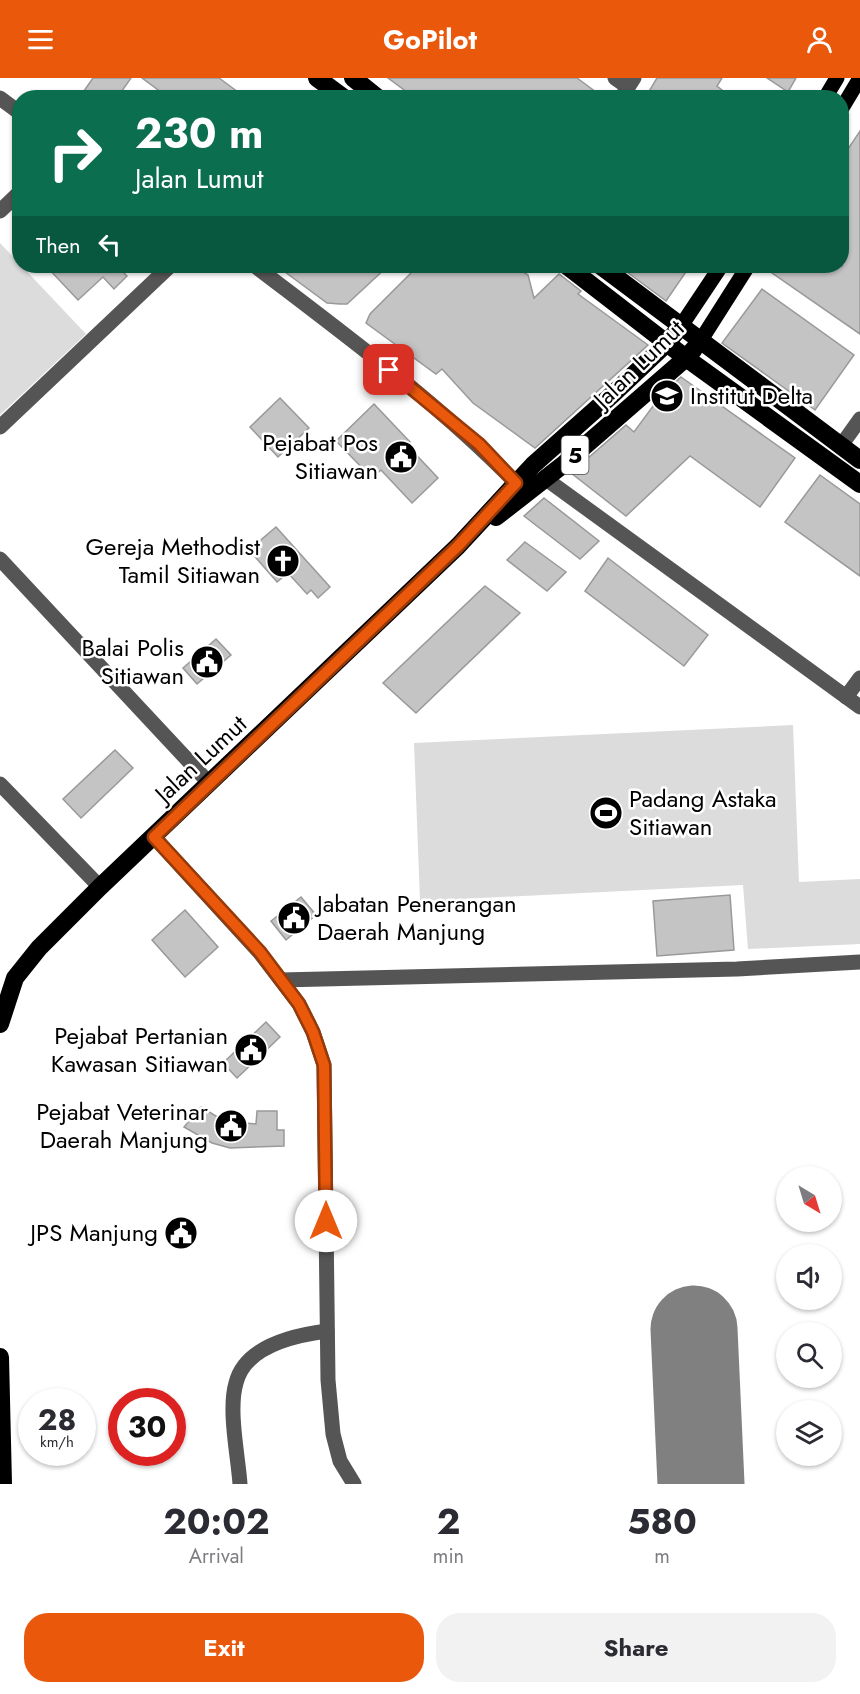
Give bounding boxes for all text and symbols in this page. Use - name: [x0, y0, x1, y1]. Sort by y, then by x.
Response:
- text: GoPilot: [383, 20, 477, 59]
- icon: menu: [24, 23, 57, 56]
- icon: person: [803, 23, 836, 56]
- text: 230 m: [135, 103, 263, 164]
- icon: right: [36, 114, 114, 192]
- text: Jalan Lumut: [135, 159, 263, 198]
- icon: left: [93, 228, 126, 261]
- text: Then: [36, 229, 81, 261]
- street label: Jalan Lumut: [583, 311, 692, 418]
- pin: [363, 344, 414, 395]
- icon: arrive: [372, 353, 405, 386]
- school or university icon: Institut Delta: [649, 378, 685, 414]
- place label: Institut Delta: [690, 378, 813, 413]
- place label: Pejabat Pos Sitiawan: [262, 425, 378, 488]
- road number: 5: [562, 436, 588, 474]
- public building icon: Pejabat Pos Sitiawan: [383, 439, 419, 475]
- place label: Gereja Methodist Tamil Sitiawan: [85, 529, 260, 592]
- church icon: Gereja Methodist Tamil Sitiawan: [265, 543, 301, 579]
- place label: Balai Polis Sitiawan: [82, 630, 184, 693]
- public building icon: Balai Polis Sitiawan: [189, 644, 225, 680]
- street label: Jalan Lumut: [145, 707, 255, 812]
- place label: Padang Astaka Sitiawan: [629, 781, 777, 844]
- sports icon: Padang Astaka Sitiawan: [588, 795, 624, 831]
- place label: Jabatan Penerangan Daerah Manjung: [314, 886, 517, 949]
- public building icon: Jabatan Penerangan Daerah Manjung: [276, 900, 312, 936]
- place label: Pejabat Pertanian Kawasan Sitiawan: [51, 1018, 228, 1081]
- public building icon: Pejabat Pertanian Kawasan Sitiawan: [233, 1032, 269, 1068]
- place label: Pejabat Veterinar Daerah Manjung: [36, 1094, 209, 1157]
- public building icon: Pejabat Veterinar Daerah Manjung: [213, 1108, 249, 1144]
- north arrow: [776, 1166, 842, 1232]
- map controls: [776, 1166, 842, 1466]
- position arrow: [294, 1189, 358, 1253]
- place label: JPS Manjung: [27, 1215, 158, 1250]
- public building icon: JPS Manjung: [163, 1215, 199, 1251]
- button: sound: [776, 1244, 842, 1310]
- button: search: [776, 1322, 842, 1388]
- speed limit sign: 30: [108, 1388, 186, 1466]
- text: 28: [38, 1398, 76, 1441]
- button: layers: [776, 1400, 842, 1466]
- text: km/h: [40, 1431, 74, 1453]
- text: 20:02: [163, 1495, 270, 1547]
- text: 2: [437, 1495, 460, 1547]
- text: 580: [627, 1495, 697, 1547]
- text: Arrival: [189, 1542, 244, 1571]
- text: min: [433, 1542, 464, 1571]
- text: m: [654, 1542, 670, 1571]
- button: Exit: [24, 1613, 424, 1682]
- button: Share: [436, 1613, 836, 1682]

